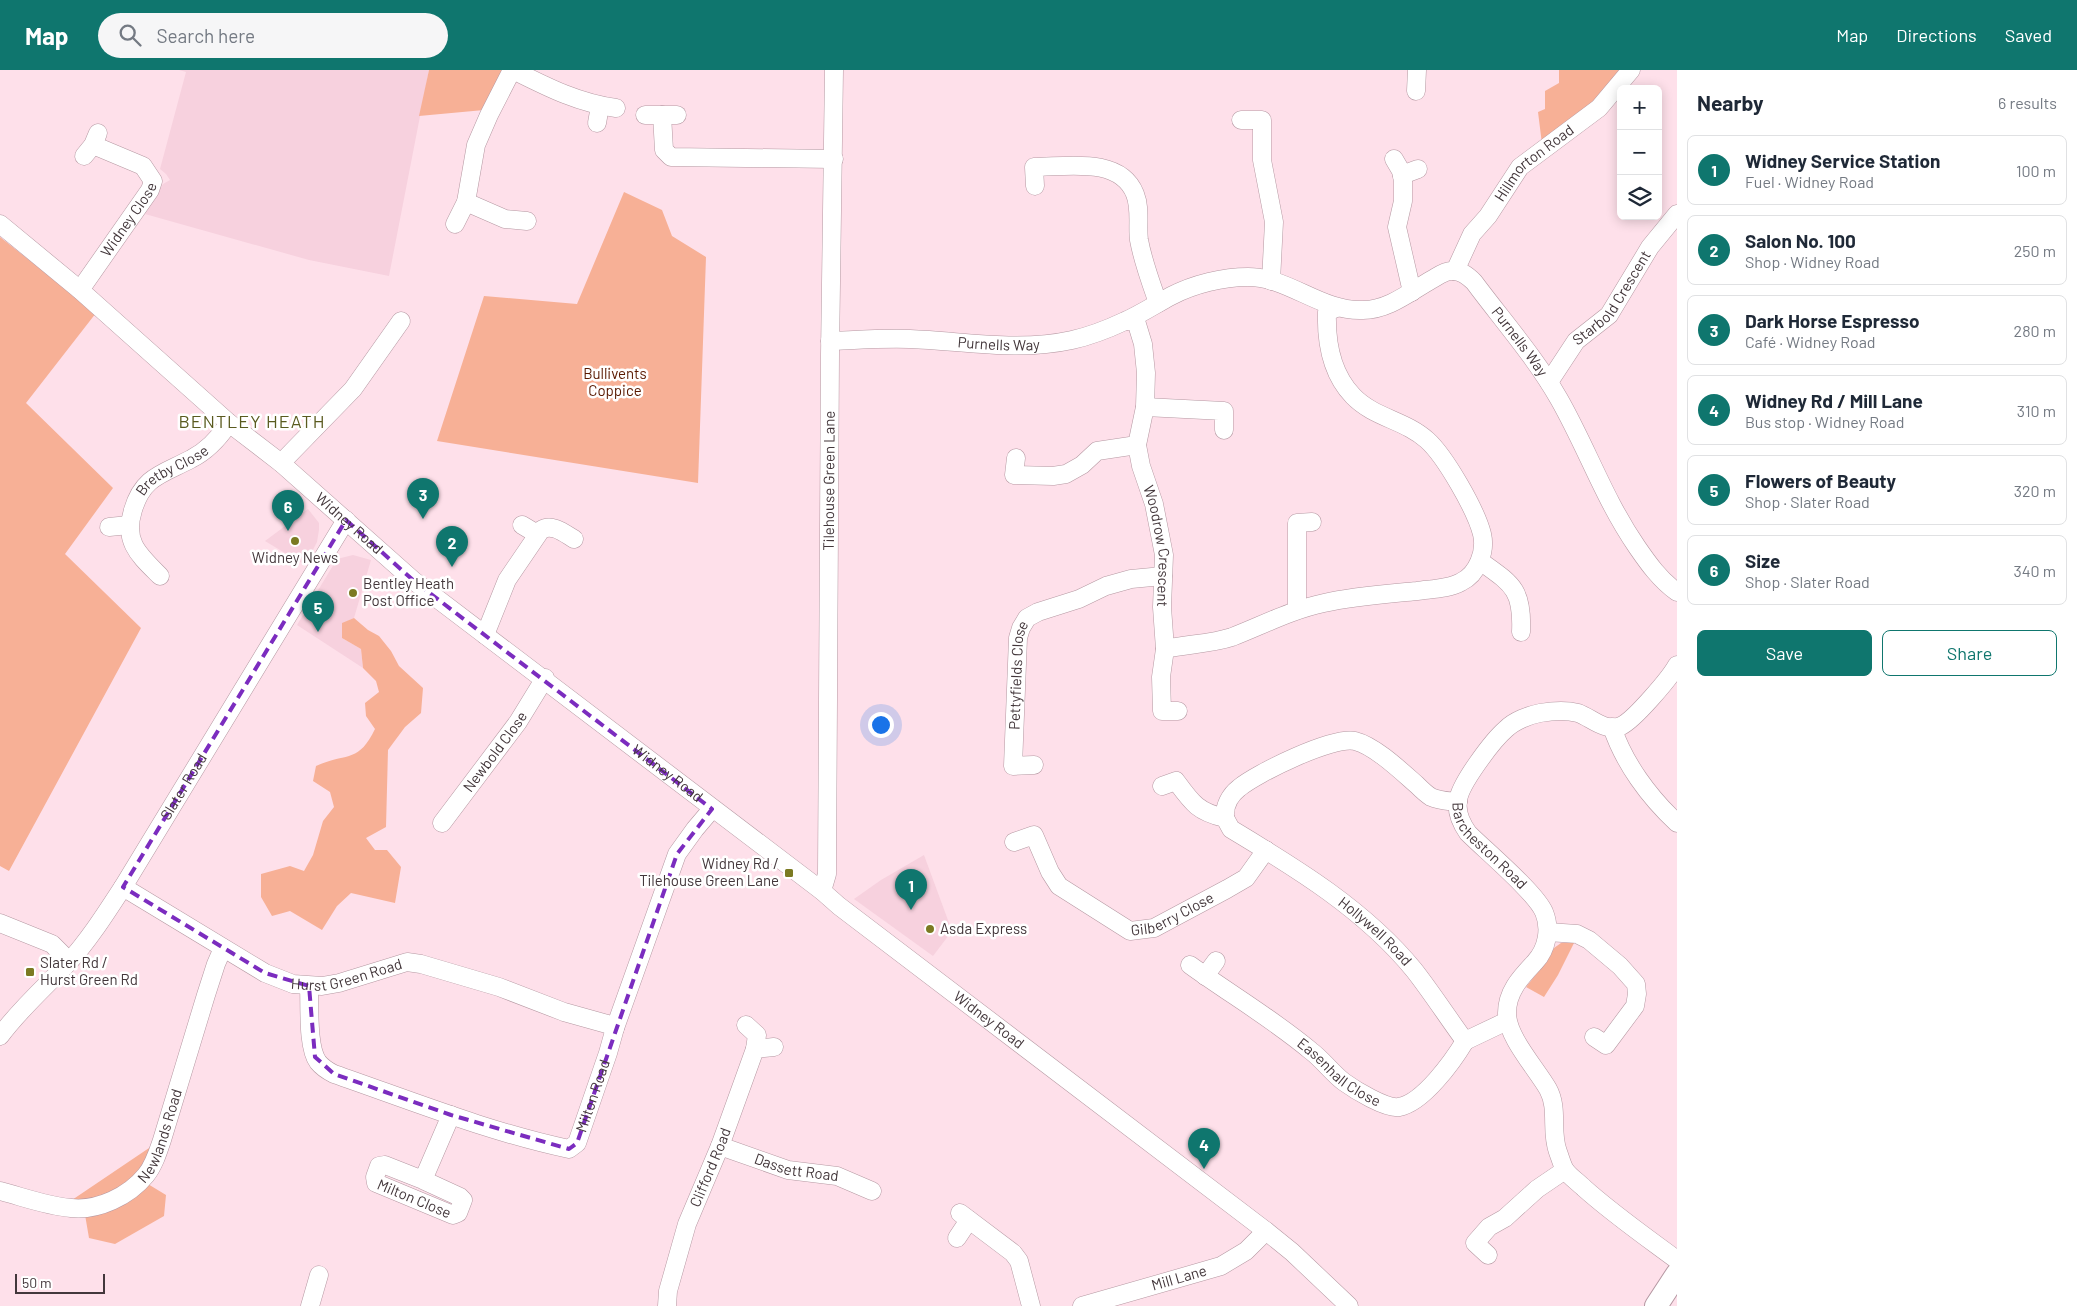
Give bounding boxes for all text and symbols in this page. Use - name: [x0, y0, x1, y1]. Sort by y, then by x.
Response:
- search box: [98, 13, 448, 58]
- text: Map: [25, 21, 68, 50]
- icon: search: [116, 21, 144, 49]
- text: Search here: [156, 24, 255, 47]
- text: Map: [1836, 24, 1868, 46]
- text: Directions: [1896, 24, 1977, 46]
- text: Saved: [2005, 24, 2052, 46]
- map controls: [1617, 85, 1662, 220]
- button: +: [1617, 85, 1662, 130]
- text: Nearby: [1697, 90, 1763, 115]
- text: 6 results: [1998, 93, 2057, 112]
- street label: Hillmorton Road: [1490, 120, 1577, 204]
- button: −: [1617, 130, 1662, 175]
- text: Widney Service Station: [1745, 149, 1940, 172]
- text: 1: [1711, 161, 1717, 180]
- text: 100 m: [2016, 161, 2056, 180]
- text: Fuel · Widney Road: [1745, 172, 1874, 191]
- button: layers: [1617, 175, 1662, 220]
- street label: Widney Close: [96, 180, 160, 260]
- text: Salon No. 100: [1745, 229, 1856, 252]
- text: 2: [1710, 241, 1718, 260]
- text: 250 m: [2014, 241, 2056, 260]
- street label: Starbold Crescent: [1568, 247, 1654, 348]
- text: Shop · Widney Road: [1745, 252, 1880, 271]
- street label: Purnells Way: [1488, 303, 1552, 379]
- text: Dark Horse Espresso: [1745, 309, 1920, 332]
- text: 3: [1710, 321, 1718, 340]
- text: 280 m: [2014, 321, 2056, 340]
- street label: Purnells Way: [957, 332, 1041, 354]
- text: Café · Widney Road: [1745, 332, 1876, 351]
- park label: Bullivents Coppice: [583, 364, 647, 399]
- text: Widney Rd / Mill Lane: [1745, 389, 1923, 412]
- text: 4: [1709, 401, 1719, 420]
- text: 310 m: [2017, 401, 2056, 420]
- district label: BENTLEY HEATH: [179, 410, 325, 432]
- street label: Tilehouse Green Lane: [819, 411, 838, 551]
- text: Bus stop · Widney Road: [1745, 412, 1905, 431]
- street label: Bretby Close: [131, 441, 212, 498]
- text: Flowers of Beauty: [1745, 469, 1896, 492]
- pin: 3: [407, 478, 439, 519]
- text: 5: [1710, 481, 1718, 500]
- text: 320 m: [2014, 481, 2056, 500]
- street label: Woodrow Crescent: [1140, 483, 1174, 607]
- street label: Widney Road: [312, 488, 387, 557]
- pin: 6: [272, 490, 304, 531]
- text: Shop · Slater Road: [1745, 492, 1870, 511]
- pin: 2: [436, 526, 468, 567]
- marker: Widney News: [289, 535, 301, 547]
- place label: Widney News: [252, 548, 338, 566]
- text: Size: [1745, 549, 1780, 572]
- text: 6: [1710, 561, 1718, 580]
- text: 340 m: [2013, 561, 2056, 580]
- text: Shop · Slater Road: [1745, 572, 1870, 591]
- place label: Bentley Heath Post Office: [363, 574, 454, 609]
- marker: Bentley Heath Post Office: [347, 587, 359, 599]
- pin: 5: [302, 591, 334, 632]
- street label: Pettyfields Close: [1004, 617, 1032, 730]
- button: Save: [1697, 630, 1872, 676]
- button: Share: [1882, 630, 2057, 676]
- street label: Newbold Close: [459, 708, 530, 795]
- your location: [868, 712, 894, 738]
- street label: Widney Road: [629, 740, 707, 805]
- street label: Slater Road: [156, 750, 210, 823]
- street label: Barcheston Road: [1449, 802, 1531, 892]
- place label: Widney Rd / Tilehouse Green Lane: [639, 854, 779, 889]
- marker: Widney Rd / Tilehouse Green Lane: [783, 867, 795, 879]
- pin: 1: [895, 869, 927, 910]
- street label: Gilberry Close: [1130, 888, 1216, 939]
- street label: Hollywell Road: [1335, 892, 1416, 969]
- place label: Asda Express: [940, 919, 1027, 937]
- marker: Asda Express: [924, 923, 936, 935]
- place label: Slater Rd / Hurst Green Rd: [40, 953, 138, 988]
- street label: Hurst Green Road: [290, 954, 404, 994]
- marker: Slater Rd / Hurst Green Rd: [24, 966, 36, 978]
- street label: Widney Road: [950, 986, 1028, 1052]
- street label: Easenhall Close: [1294, 1033, 1384, 1110]
- street label: Milton Road: [571, 1057, 613, 1134]
- street label: Newlands Road: [133, 1086, 185, 1186]
- street label: Clifford Road: [685, 1125, 734, 1209]
- pin: 4: [1188, 1128, 1220, 1169]
- street label: Dassett Road: [752, 1149, 840, 1184]
- street label: Milton Close: [375, 1175, 454, 1221]
- street label: Mill Lane: [1149, 1261, 1209, 1294]
- scale bar: [15, 1271, 105, 1294]
- text: 50 m: [22, 1274, 51, 1291]

